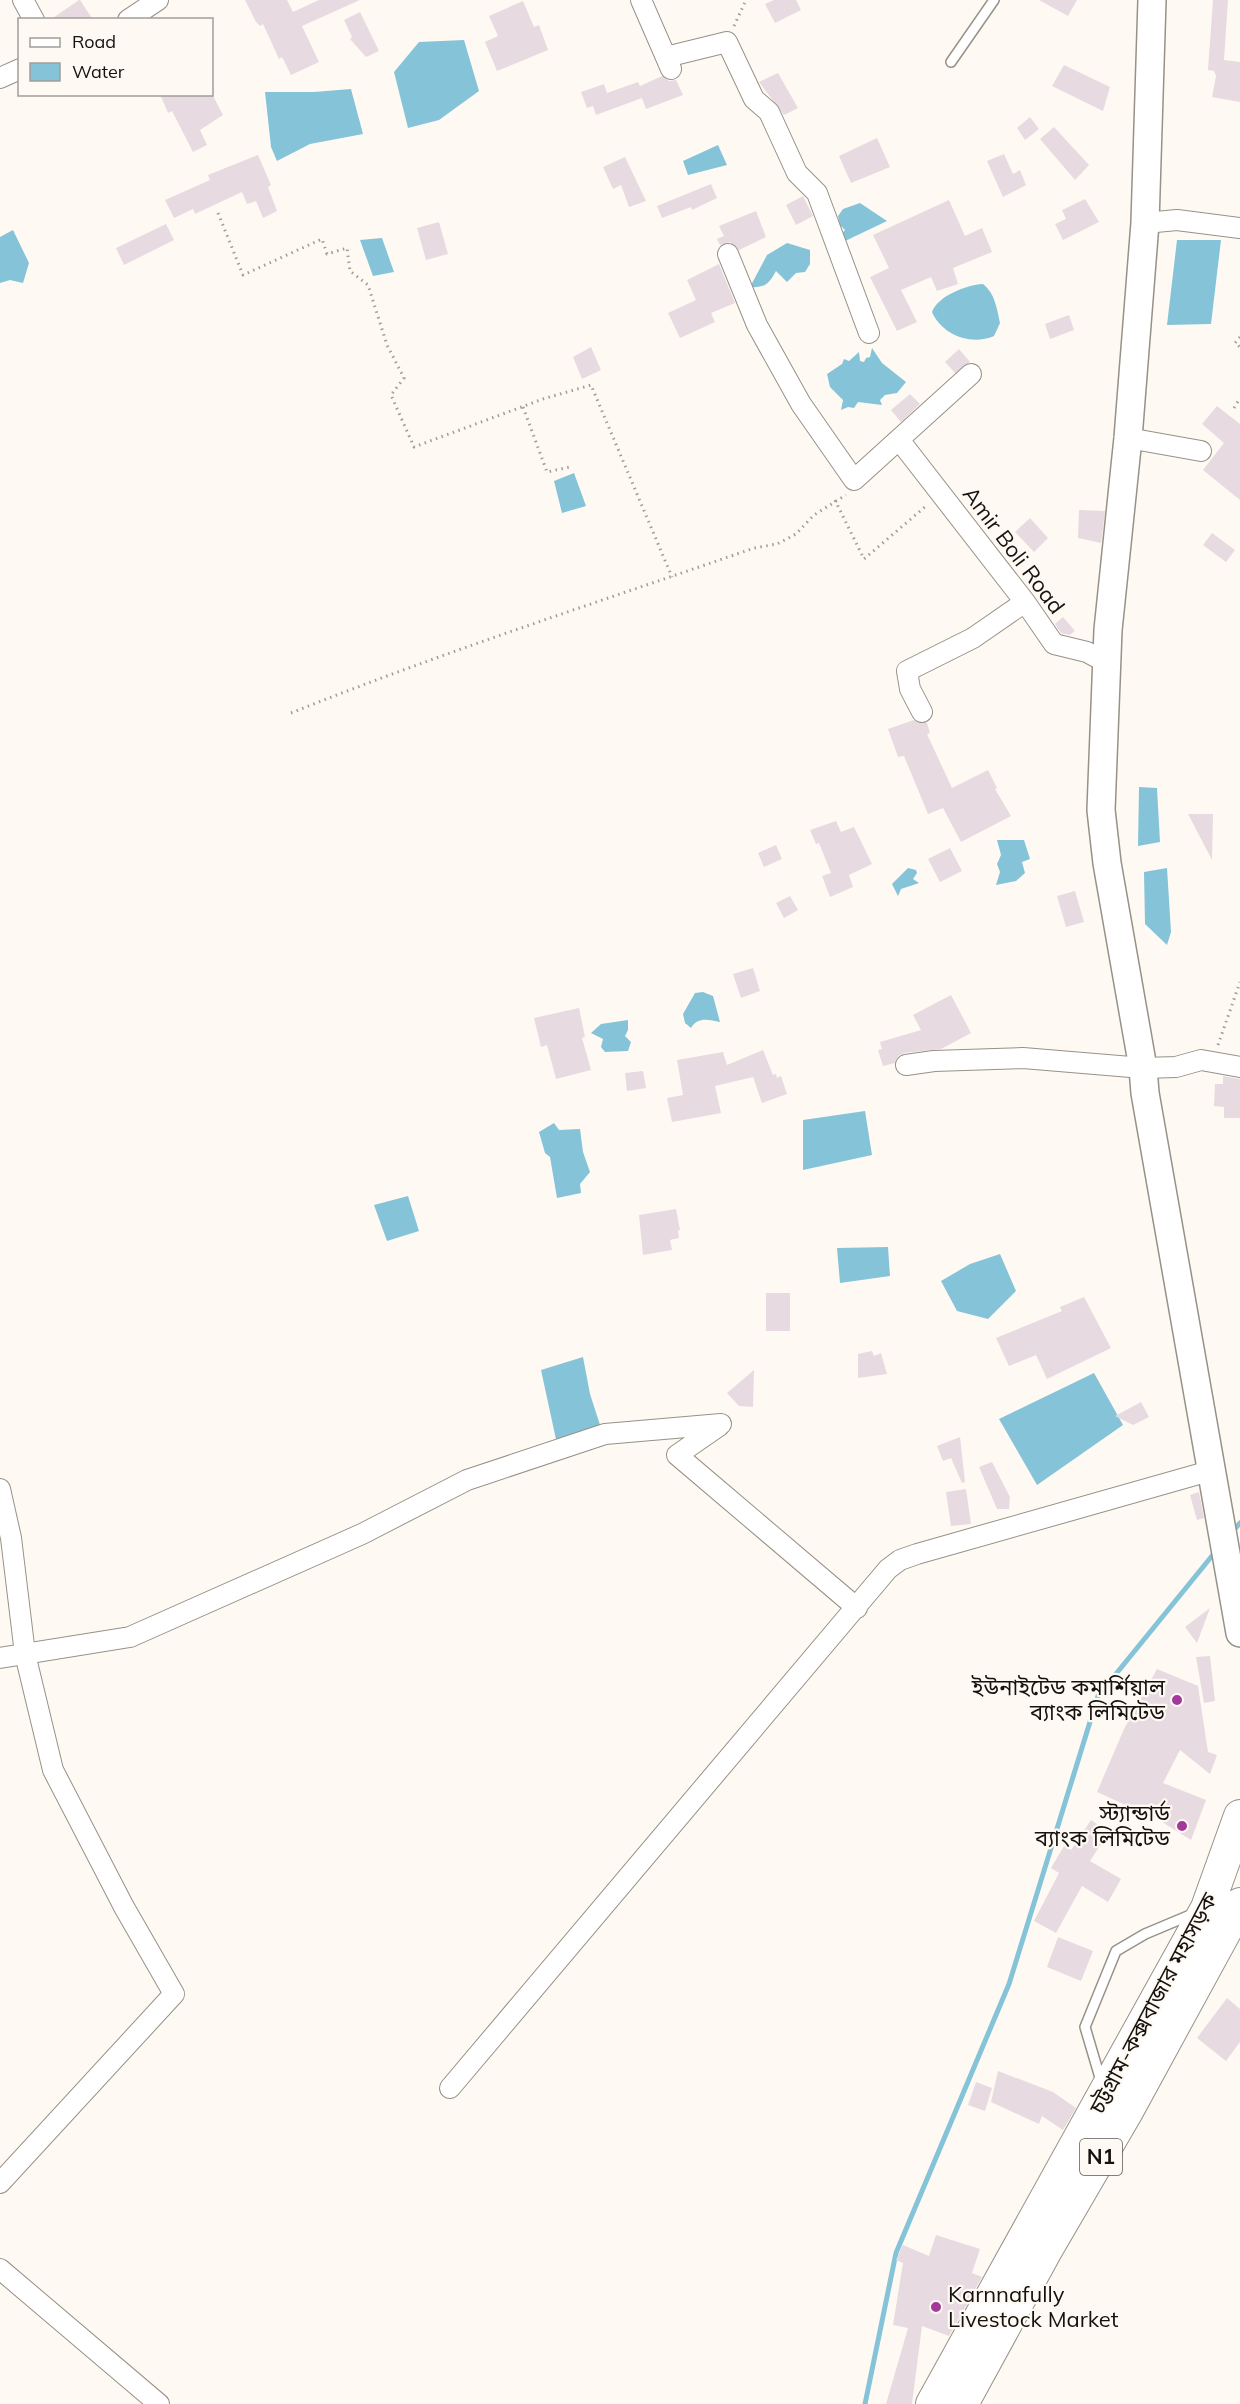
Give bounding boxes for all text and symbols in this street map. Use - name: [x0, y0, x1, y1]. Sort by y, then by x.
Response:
- legend: [18, 18, 213, 96]
- text: Road: [72, 30, 116, 53]
- text: Water: [72, 60, 125, 83]
- street label: Amir Boli Road: [957, 481, 1071, 619]
- place label: ইউনাইটেড কমার্শিয়াল ব্যাংক লিমিটেড: [971, 1673, 1166, 1726]
- marker: ইউনাইটেড কমার্শিয়াল ব্যাংক লিমিটেড: [1170, 1693, 1184, 1707]
- place label: স্ট্যান্ডার্ড ব্যাংক লিমিটেড: [1034, 1799, 1170, 1852]
- marker: স্ট্যান্ডার্ড ব্যাংক লিমিটেড: [1175, 1819, 1189, 1833]
- street label: চট্টগ্রাম-কক্সবাজার মহাসড়ক: [1082, 1887, 1223, 2119]
- road number: N1: [1080, 2139, 1122, 2175]
- place label: Karnnafully Livestock Market: [948, 2280, 1119, 2333]
- marker: Karnnafully Livestock Market: [929, 2300, 943, 2314]

